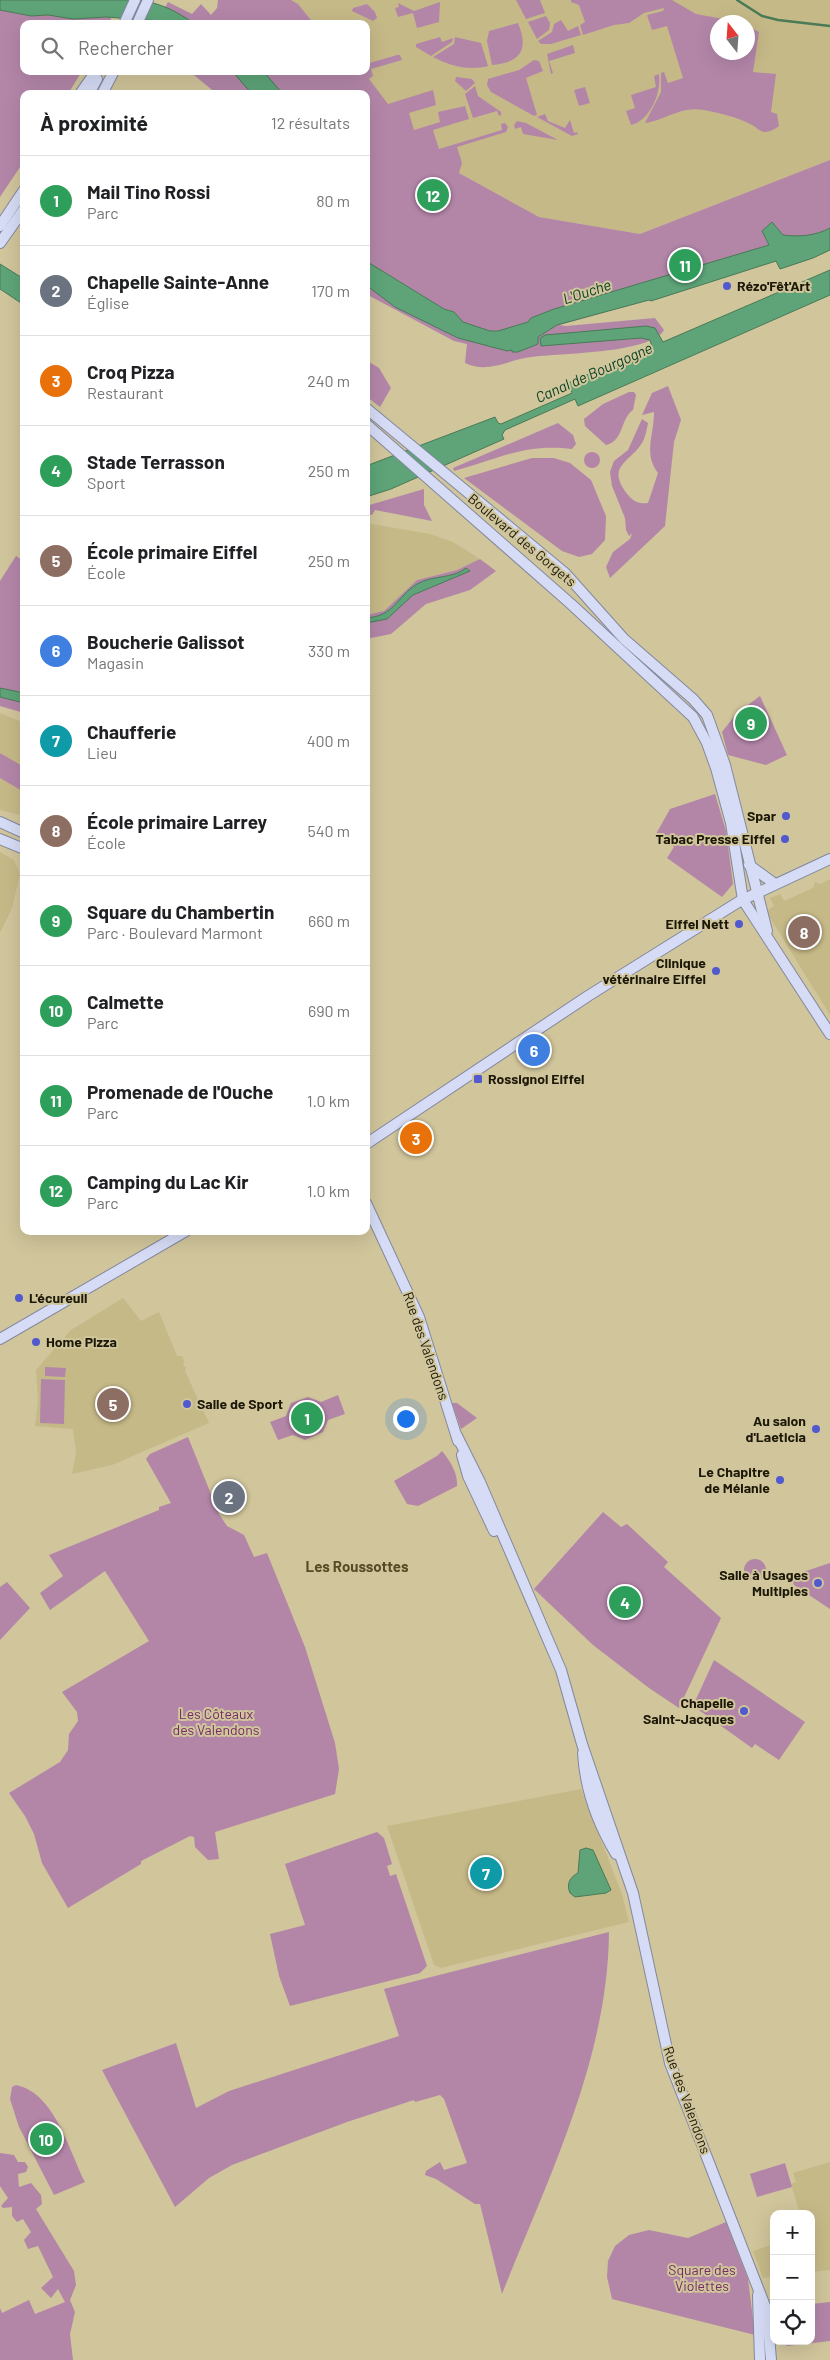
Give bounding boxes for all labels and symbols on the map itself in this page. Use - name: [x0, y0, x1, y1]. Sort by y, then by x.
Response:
- north arrow: [710, 15, 755, 60]
- pin: 12: [417, 176, 449, 214]
- pin: 11: [669, 246, 701, 284]
- water label: L'Ouche: [560, 275, 613, 307]
- place label: Rézo'Fêt'Art: [737, 277, 810, 294]
- marker: Rézo'Fêt'Art: [721, 280, 733, 292]
- water label: Canal de Bourgogne: [532, 338, 655, 406]
- street label: Boulevard des Gorgets: [465, 489, 580, 590]
- pin: 9: [735, 704, 767, 742]
- place label: Spar: [747, 807, 777, 824]
- marker: Spar: [780, 810, 792, 822]
- place label: Tabac Presse Eiffel: [656, 830, 775, 847]
- marker: Tabac Presse Eiffel: [779, 833, 791, 845]
- pin: 8: [788, 913, 820, 951]
- place label: Eiffel Nett: [666, 915, 729, 932]
- marker: Eiffel Nett: [733, 918, 745, 930]
- place label: Clinique vétérinaire Eiffel: [603, 954, 706, 987]
- marker: Clinique vétérinaire Eiffel: [710, 965, 722, 977]
- pin: 6: [518, 1031, 550, 1069]
- place label: Rossignol Eiffel: [488, 1070, 584, 1087]
- marker: Rossignol Eiffel: [472, 1073, 484, 1085]
- pin: 3: [400, 1119, 432, 1157]
- place label: L'écureuil: [29, 1289, 87, 1306]
- street label: Rue des Valendons: [400, 1290, 453, 1402]
- marker: L'écureuil: [13, 1292, 25, 1304]
- place label: Home Pizza: [46, 1333, 117, 1350]
- marker: Home Pizza: [30, 1336, 42, 1348]
- pin: 5: [97, 1385, 129, 1423]
- place label: Salle de Sport: [197, 1395, 283, 1412]
- marker: Salle de Sport: [181, 1398, 193, 1410]
- pin: 1: [291, 1399, 323, 1437]
- your location: [393, 1406, 419, 1432]
- place label: Au salon d'Laeticia: [745, 1412, 806, 1445]
- marker: Au salon d'Laeticia: [810, 1423, 822, 1435]
- place label: Le Chapitre de Mélanie: [698, 1463, 770, 1496]
- marker: Le Chapitre de Mélanie: [774, 1474, 786, 1486]
- pin: 2: [213, 1478, 245, 1516]
- district label: Les Roussottes: [306, 1557, 409, 1575]
- place label: Salle à Usages Multiples: [719, 1566, 808, 1599]
- marker: Salle à Usages Multiples: [812, 1577, 824, 1589]
- pin: 4: [609, 1583, 641, 1621]
- place label: Chapelle Saint-Jacques: [643, 1694, 734, 1727]
- park label: Les Côteaux des Valendons: [173, 1705, 260, 1738]
- marker: Chapelle Saint-Jacques: [738, 1705, 750, 1717]
- pin: 7: [470, 1854, 502, 1892]
- street label: Rue des Valendons: [660, 2044, 715, 2156]
- pin: 10: [30, 2120, 62, 2158]
- park label: Square des Violettes: [668, 2261, 736, 2294]

